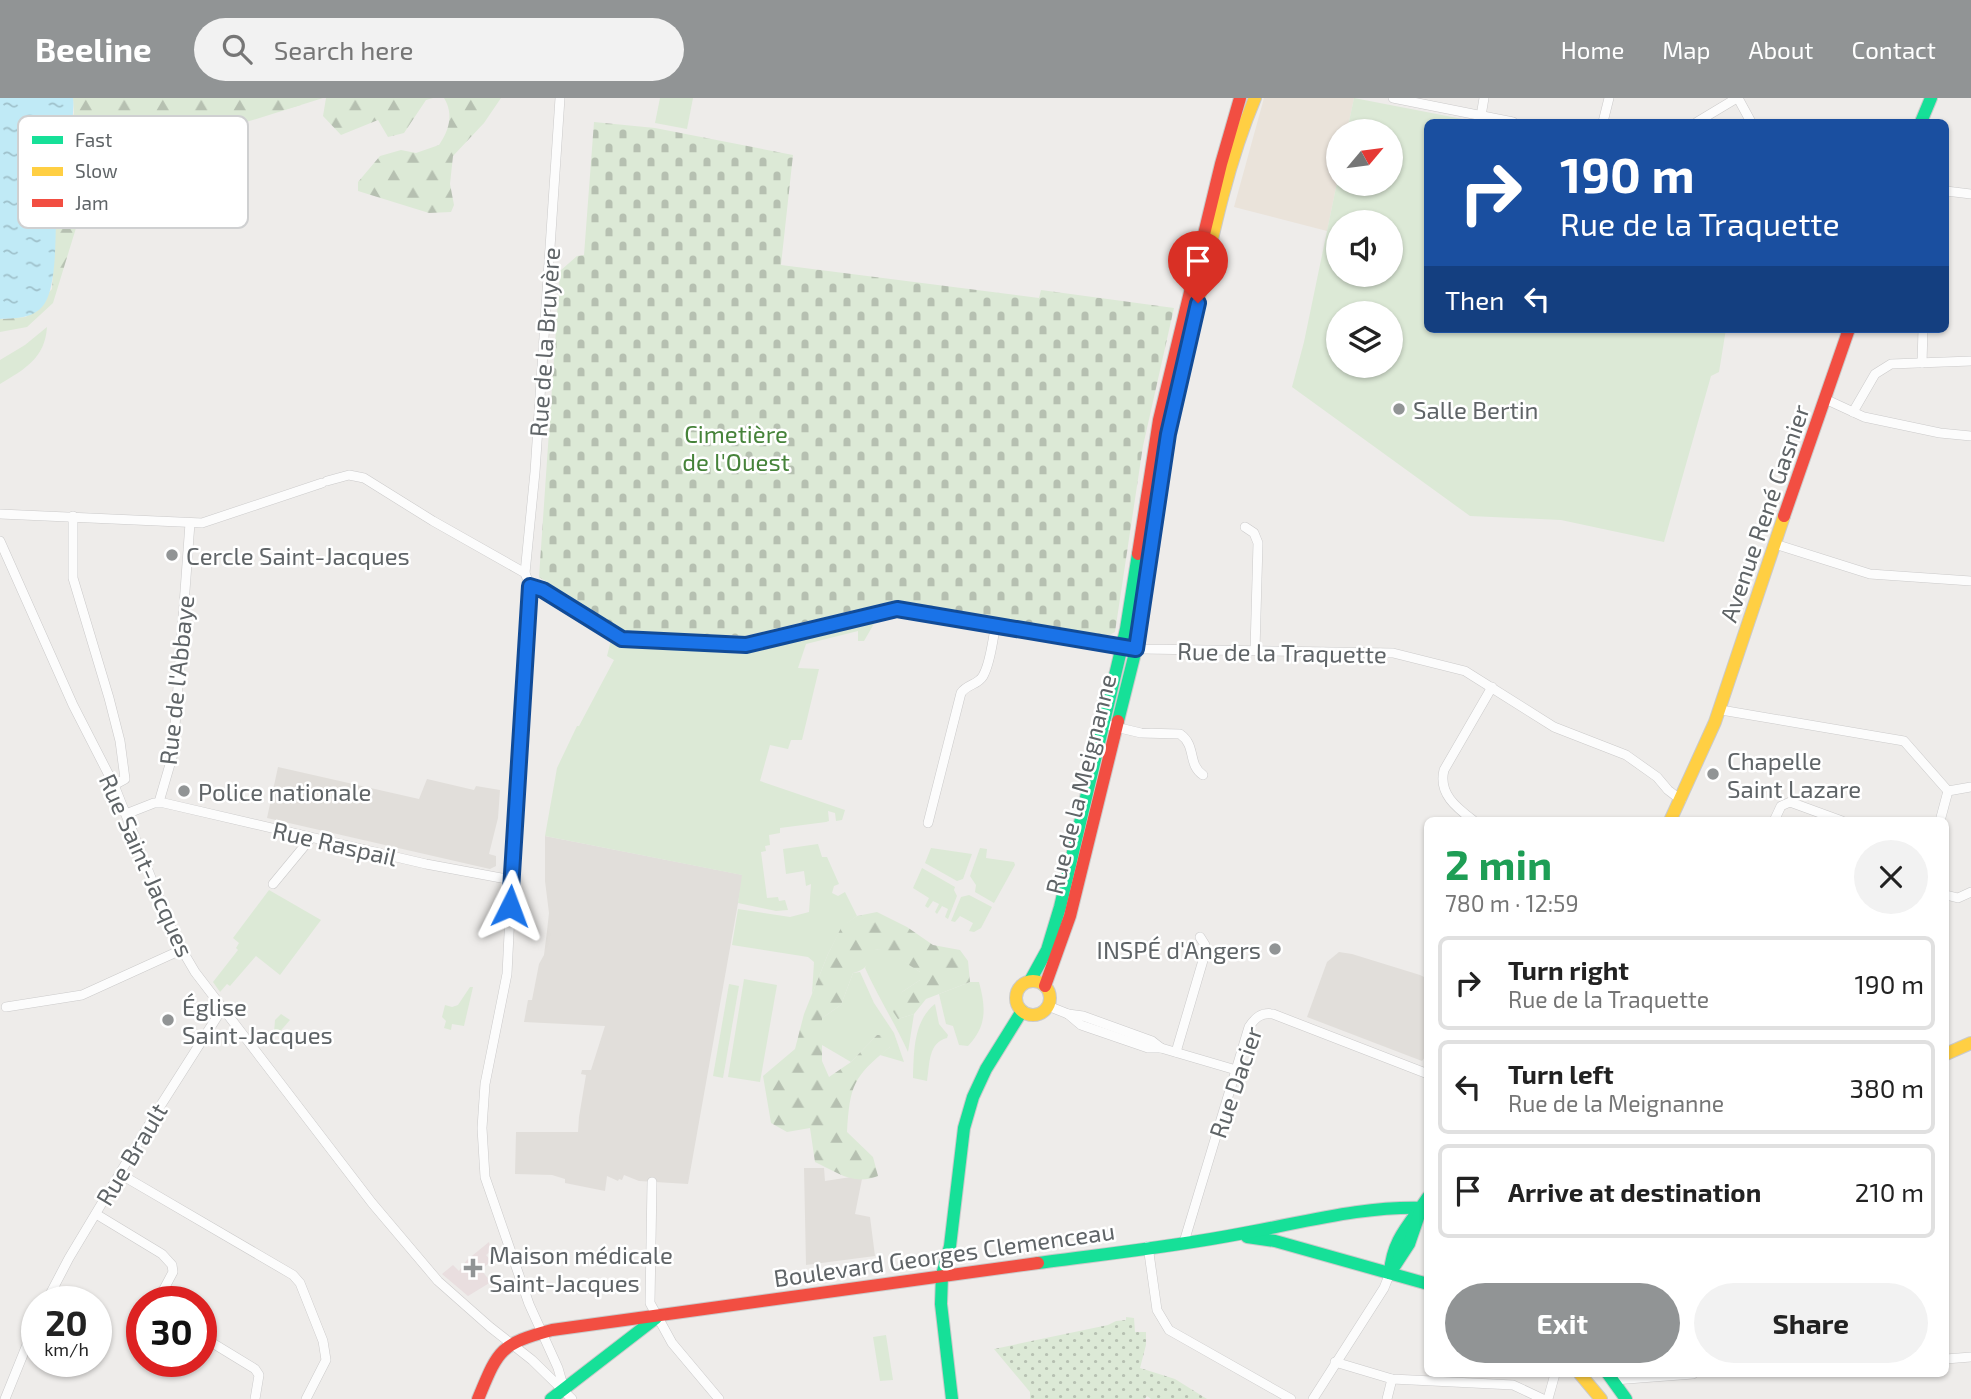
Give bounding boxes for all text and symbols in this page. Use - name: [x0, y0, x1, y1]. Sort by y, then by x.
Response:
- search box: [194, 18, 684, 81]
- text: Beeline: [35, 29, 152, 69]
- icon: search: [218, 30, 256, 68]
- text: Search here: [274, 34, 413, 65]
- text: Home: [1561, 35, 1624, 64]
- text: Map: [1662, 35, 1710, 64]
- text: About: [1748, 35, 1814, 64]
- text: Contact: [1852, 35, 1936, 64]
- legend: [18, 116, 248, 228]
- north arrow: [1326, 119, 1404, 196]
- map controls: [1326, 119, 1403, 378]
- text: Fast: [75, 128, 112, 151]
- text: 190 m: [1560, 144, 1695, 203]
- icon: right: [1445, 147, 1536, 238]
- text: Slow: [75, 159, 118, 182]
- text: Jam: [75, 191, 109, 214]
- text: Rue de la Traquette: [1560, 204, 1840, 242]
- button: sound: [1326, 210, 1403, 287]
- pin: [1168, 231, 1228, 303]
- icon: arrive: [1179, 242, 1217, 280]
- street label: Rue de la Bruyère: [523, 246, 565, 438]
- icon: left: [1518, 280, 1556, 318]
- text: Then: [1445, 284, 1504, 315]
- button: layers: [1326, 301, 1403, 378]
- place label: Salle Bertin: [1413, 395, 1539, 424]
- street label: Avenue René Gasnier: [1713, 400, 1815, 626]
- marker: Salle Bertin: [1391, 401, 1407, 417]
- park label: Cimetière de l'Ouest: [682, 419, 790, 476]
- place label: Cercle Saint-Jacques: [186, 541, 410, 570]
- marker: Cercle Saint-Jacques: [164, 547, 180, 563]
- street label: Rue de l'Abbaye: [153, 594, 199, 766]
- street label: Rue de la Traquette: [1177, 636, 1387, 668]
- street label: Rue de la Meignanne: [1039, 671, 1121, 897]
- place label: Chapelle Saint Lazare: [1727, 746, 1861, 803]
- marker: Chapelle Saint Lazare: [1705, 766, 1721, 782]
- street label: Rue Saint-Jacques: [94, 769, 200, 961]
- place label: Police nationale: [198, 777, 372, 806]
- marker: Police nationale: [176, 783, 192, 799]
- street label: Rue Raspail: [270, 815, 400, 871]
- text: 2 min: [1445, 838, 1552, 888]
- button: close: [1854, 840, 1928, 914]
- position arrow: [473, 869, 547, 943]
- text: 780 m · 12:59: [1445, 889, 1579, 917]
- place label: INSPÉ d'Angers: [1097, 935, 1261, 964]
- marker: INSPÉ d'Angers: [1267, 941, 1283, 957]
- text: Turn right: [1508, 954, 1629, 985]
- icon: right: [1449, 964, 1487, 1002]
- text: 190 m: [1855, 968, 1924, 999]
- text: Rue de la Traquette: [1508, 985, 1709, 1013]
- place label: Église Saint-Jacques: [182, 992, 333, 1049]
- marker: Église Saint-Jacques: [160, 1012, 176, 1028]
- street label: Rue Dacier: [1202, 1022, 1268, 1142]
- text: Turn left: [1508, 1058, 1614, 1089]
- icon: left: [1449, 1068, 1487, 1106]
- text: 380 m: [1850, 1072, 1924, 1103]
- text: Rue de la Meignanne: [1508, 1089, 1724, 1117]
- street label: Rue Brault: [89, 1098, 173, 1210]
- icon: arrive: [1449, 1172, 1487, 1210]
- text: Arrive at destination: [1508, 1176, 1761, 1207]
- text: 210 m: [1855, 1176, 1924, 1207]
- street label: Boulevard Georges Clemenceau: [772, 1216, 1116, 1292]
- place label: Maison médicale Saint-Jacques: [489, 1240, 673, 1297]
- marker: Maison médicale Saint-Jacques: [463, 1258, 483, 1278]
- button: Exit: [1445, 1283, 1680, 1363]
- button: Share: [1694, 1283, 1928, 1363]
- speed limit sign: 30: [126, 1286, 217, 1377]
- text: 20: [45, 1301, 88, 1343]
- text: km/h: [44, 1338, 89, 1360]

